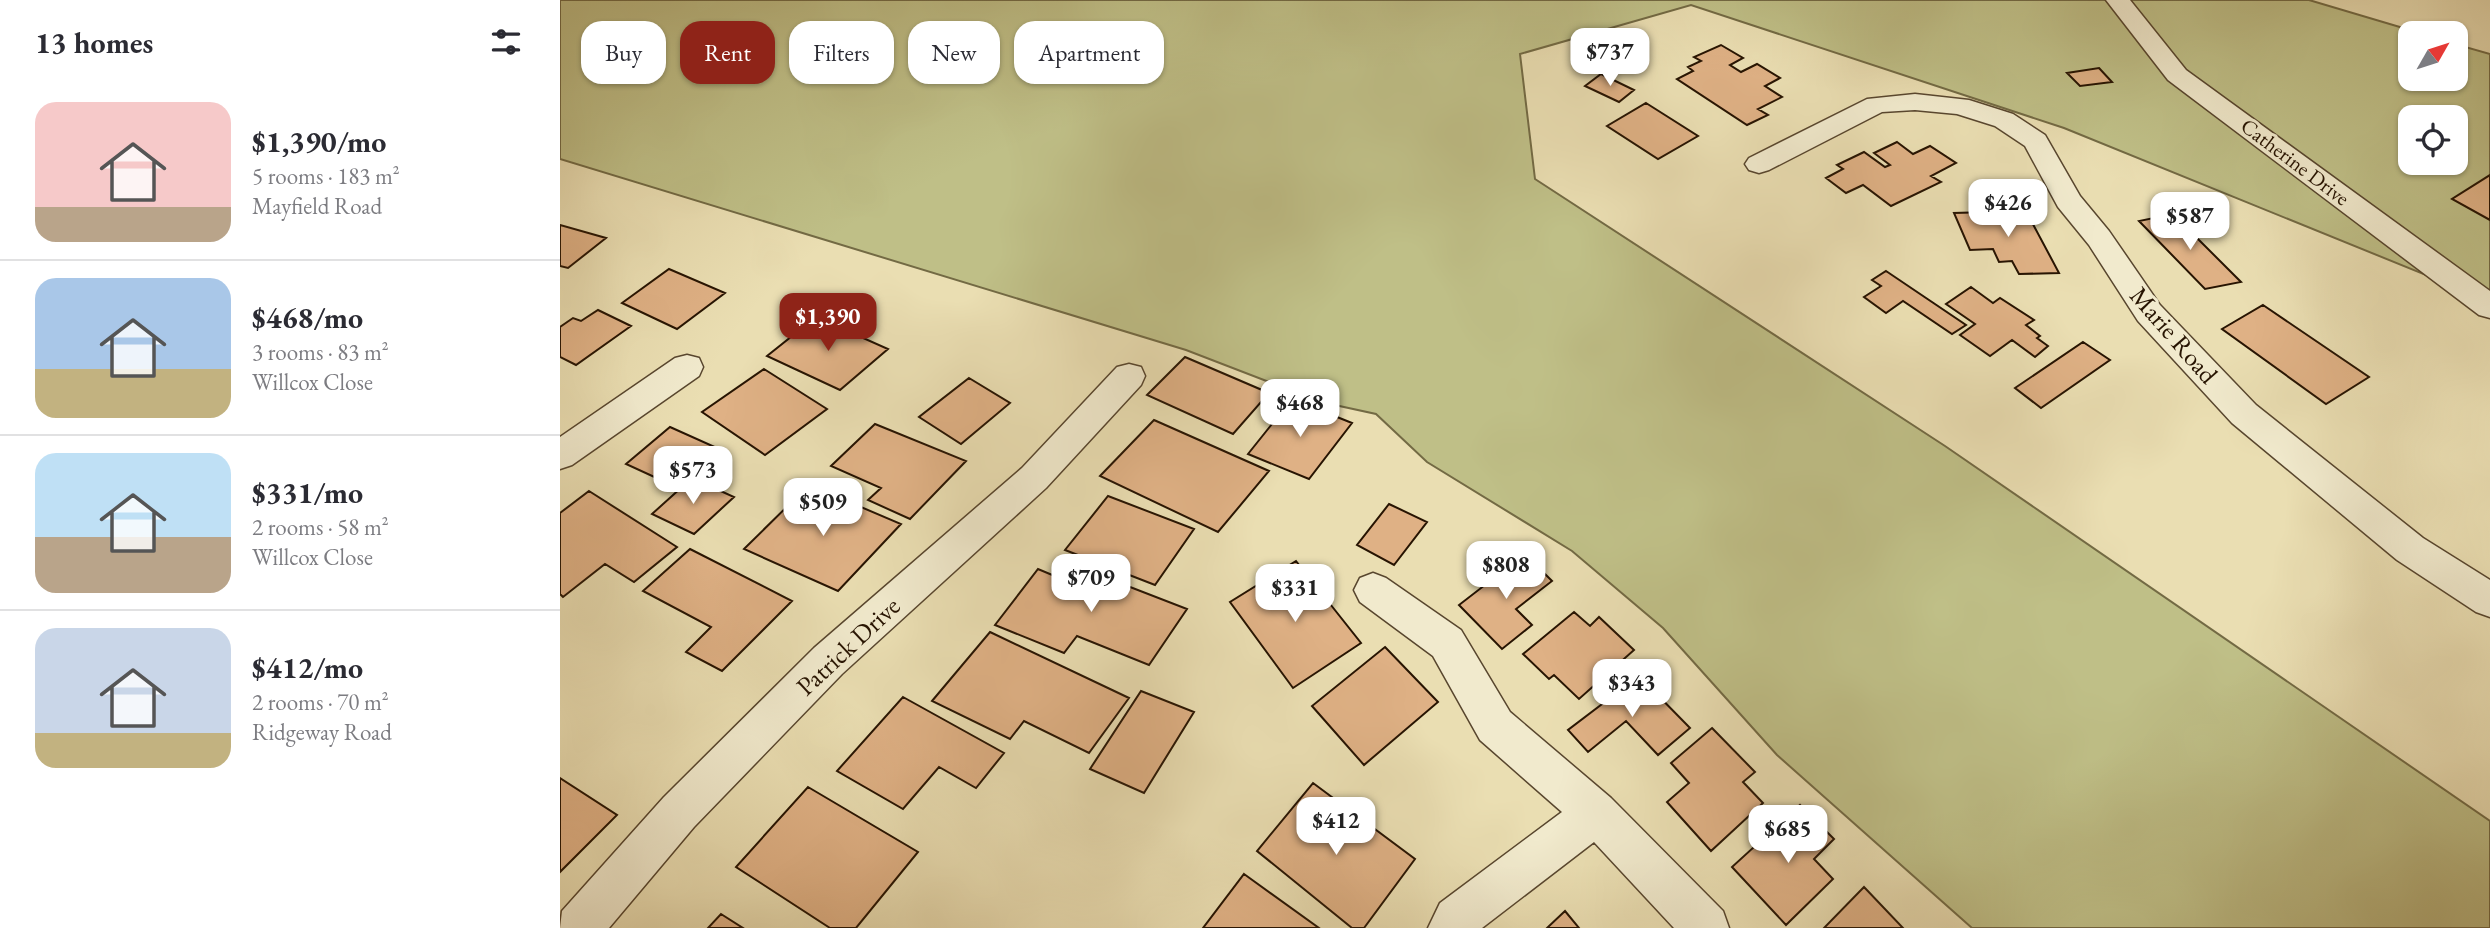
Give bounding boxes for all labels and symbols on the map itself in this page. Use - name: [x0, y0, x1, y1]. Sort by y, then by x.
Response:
- north arrow: [2398, 21, 2468, 91]
- pin: $737: [1569, 28, 1651, 88]
- street label: Catherine Drive: [2236, 112, 2355, 211]
- pin: $426: [1967, 180, 2049, 239]
- pin: $587: [2149, 192, 2231, 252]
- street label: Marie Road: [2122, 279, 2226, 391]
- pin: $1,390: [771, 294, 885, 353]
- pin: $468: [1259, 380, 1341, 439]
- pin: $573: [652, 447, 734, 506]
- pin: $509: [782, 478, 864, 538]
- pin: $808: [1465, 542, 1547, 601]
- pin: $709: [1050, 554, 1132, 614]
- pin: $331: [1254, 564, 1336, 624]
- street label: Patrick Drive: [789, 589, 907, 703]
- pin: $343: [1591, 660, 1673, 719]
- pin: $412: [1295, 798, 1377, 857]
- pin: $685: [1747, 806, 1829, 865]

